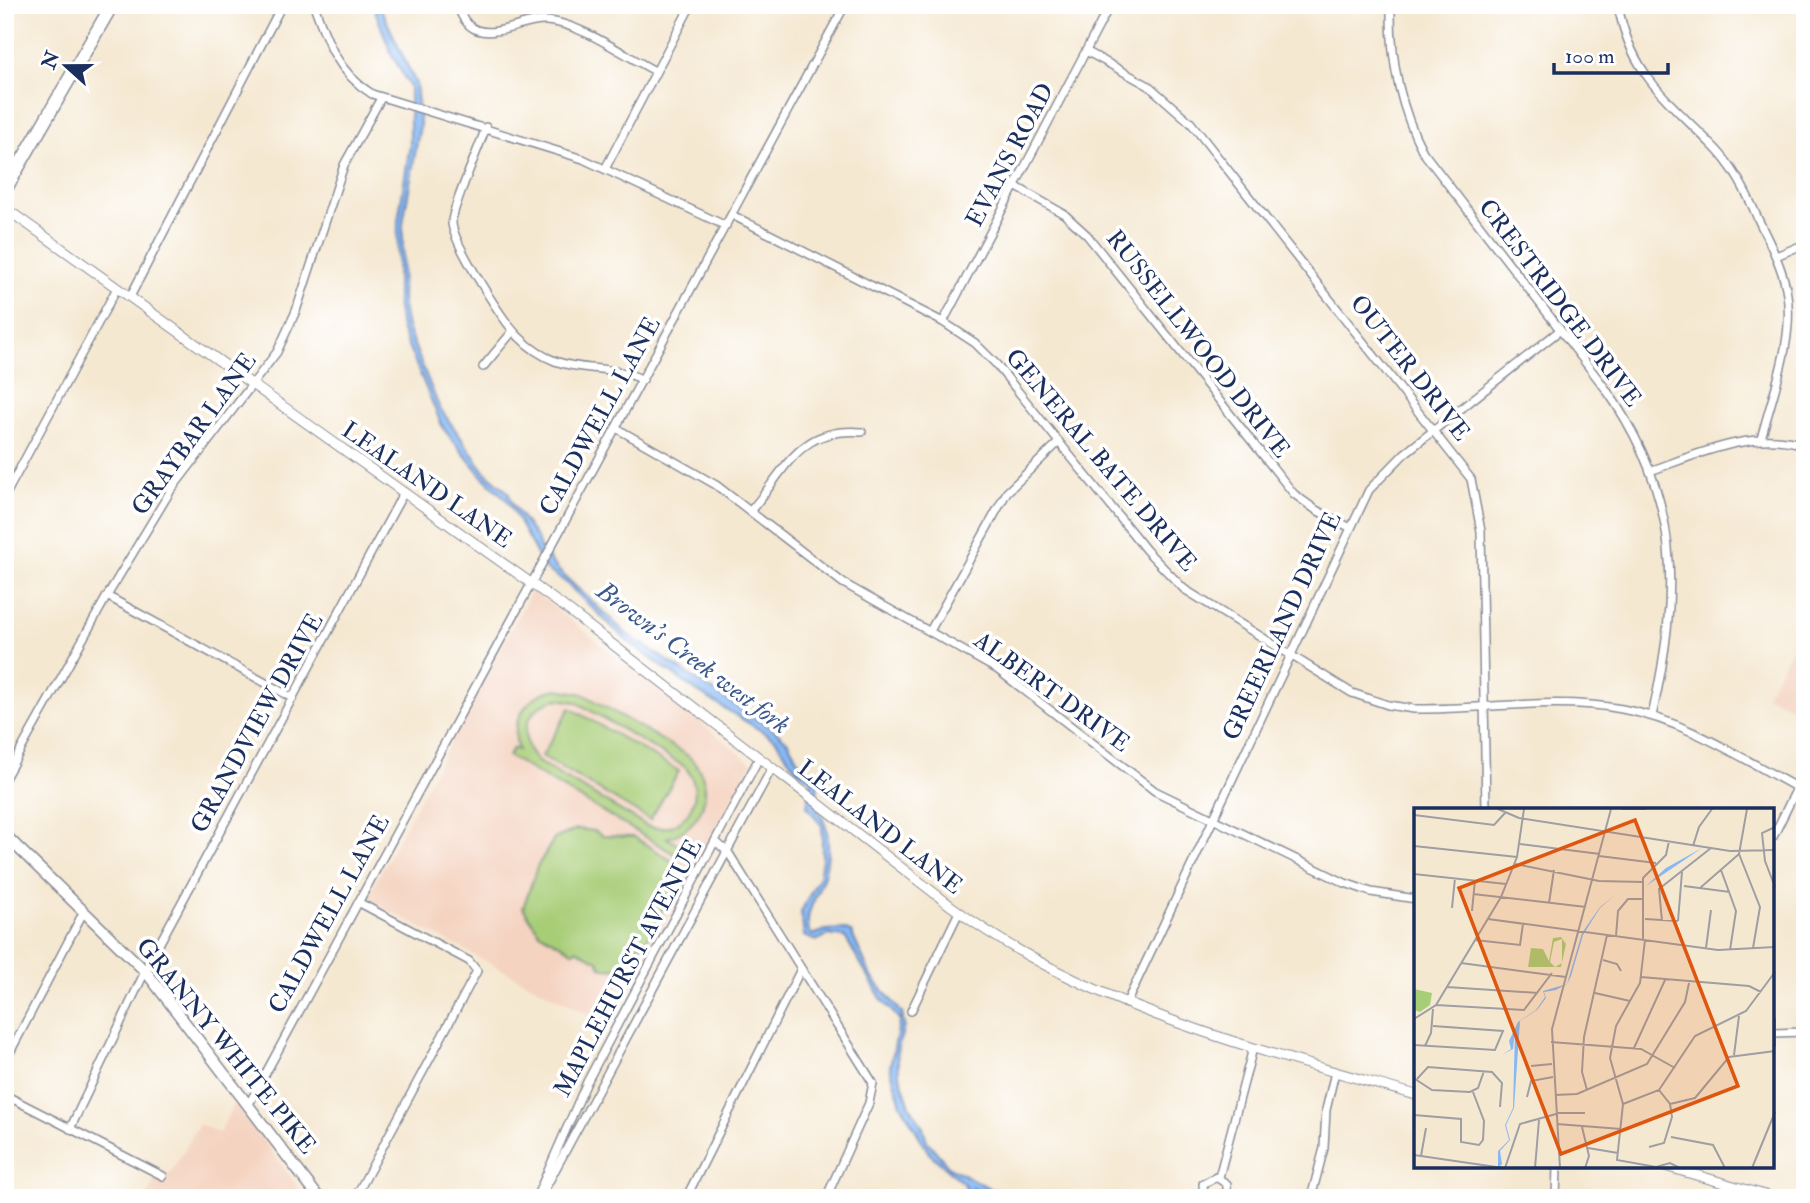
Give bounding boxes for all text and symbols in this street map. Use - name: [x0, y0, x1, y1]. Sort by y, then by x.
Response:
- north arrow: [32, 32, 102, 102]
- scale bar: [1554, 32, 1668, 76]
- text: 100 m: [1565, 43, 1615, 70]
- text: N: [36, 47, 66, 73]
- street label: EVANS ROAD: [959, 78, 1061, 232]
- street label: CRESTRIDGE DRIVE: [1472, 193, 1648, 413]
- street label: RUSSELLWOOD DRIVE: [1099, 224, 1297, 464]
- street label: OUTER DRIVE: [1343, 289, 1477, 447]
- street label: CALDWELL LANE: [532, 311, 668, 521]
- street label: GENERAL BATE DRIVE: [999, 342, 1203, 578]
- street label: GRAYBAR LANE: [125, 347, 263, 521]
- street label: LEALAND LANE: [336, 415, 518, 555]
- street label: GREERLAND DRIVE: [1215, 507, 1349, 745]
- water label: Brown's Creek west fork: [589, 574, 796, 741]
- street label: GRANDVIEW DRIVE: [184, 608, 330, 838]
- street label: ALBERT DRIVE: [967, 624, 1136, 759]
- street label: LEALAND LANE: [791, 753, 969, 901]
- inset map: [1414, 808, 1775, 1168]
- street label: CALDWELL LANE: [261, 809, 397, 1019]
- street label: MAPLEHURST AVENUE: [547, 834, 709, 1102]
- street label: GRANNY WHITE PIKE: [129, 932, 323, 1160]

